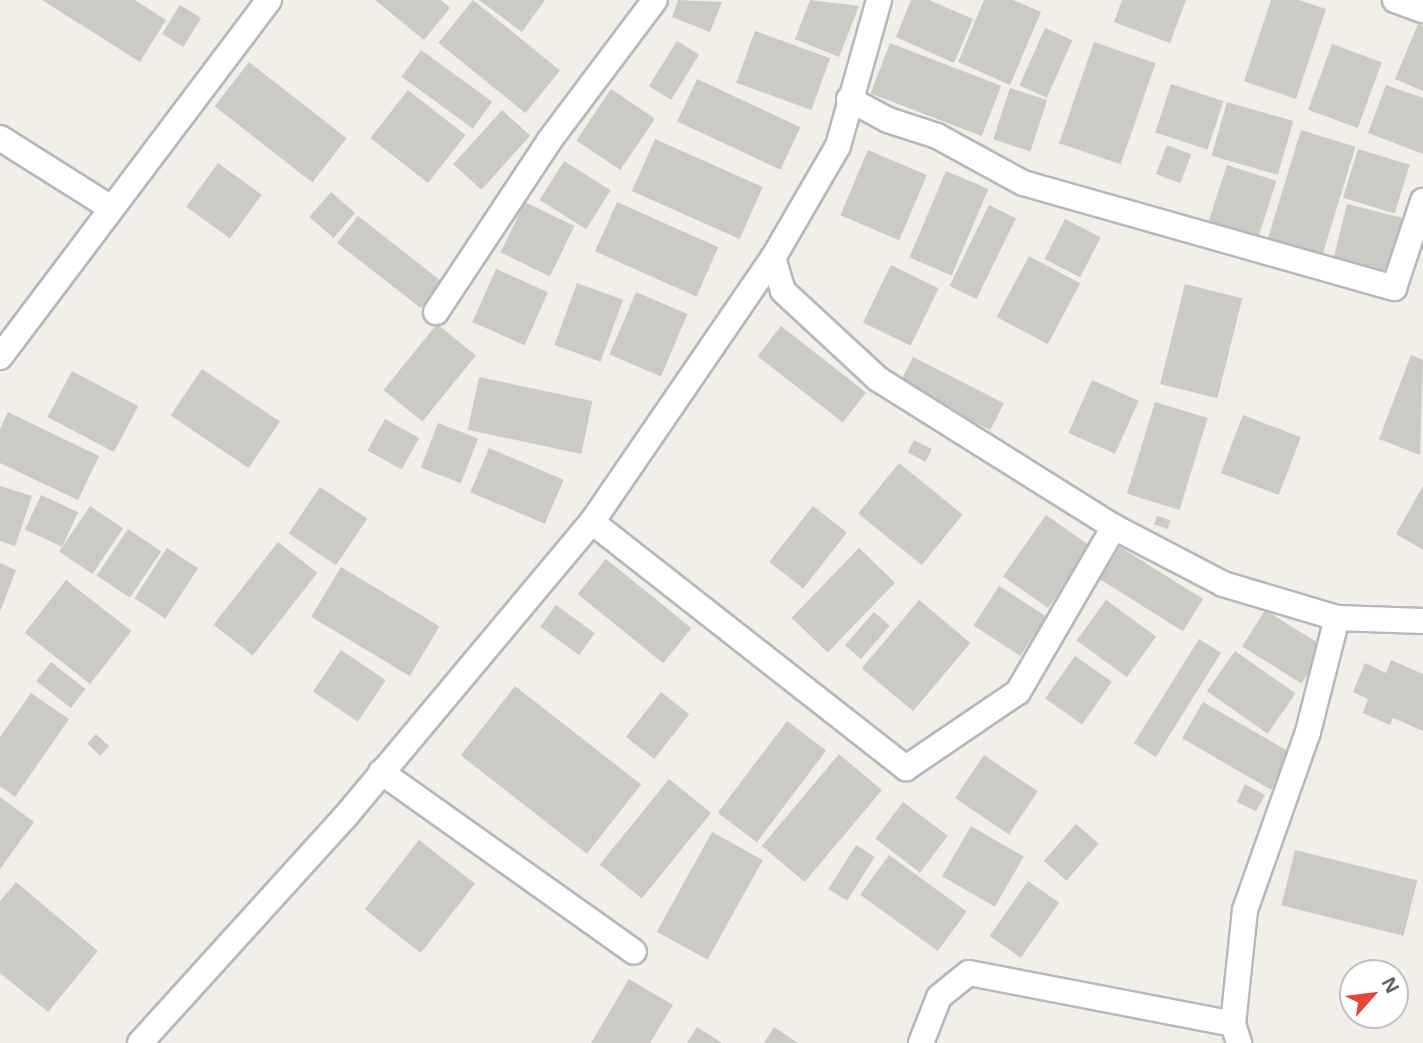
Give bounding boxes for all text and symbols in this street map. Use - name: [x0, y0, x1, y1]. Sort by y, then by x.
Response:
- north arrow: [1339, 959, 1409, 1029]
- text: N: [1376, 972, 1406, 998]

